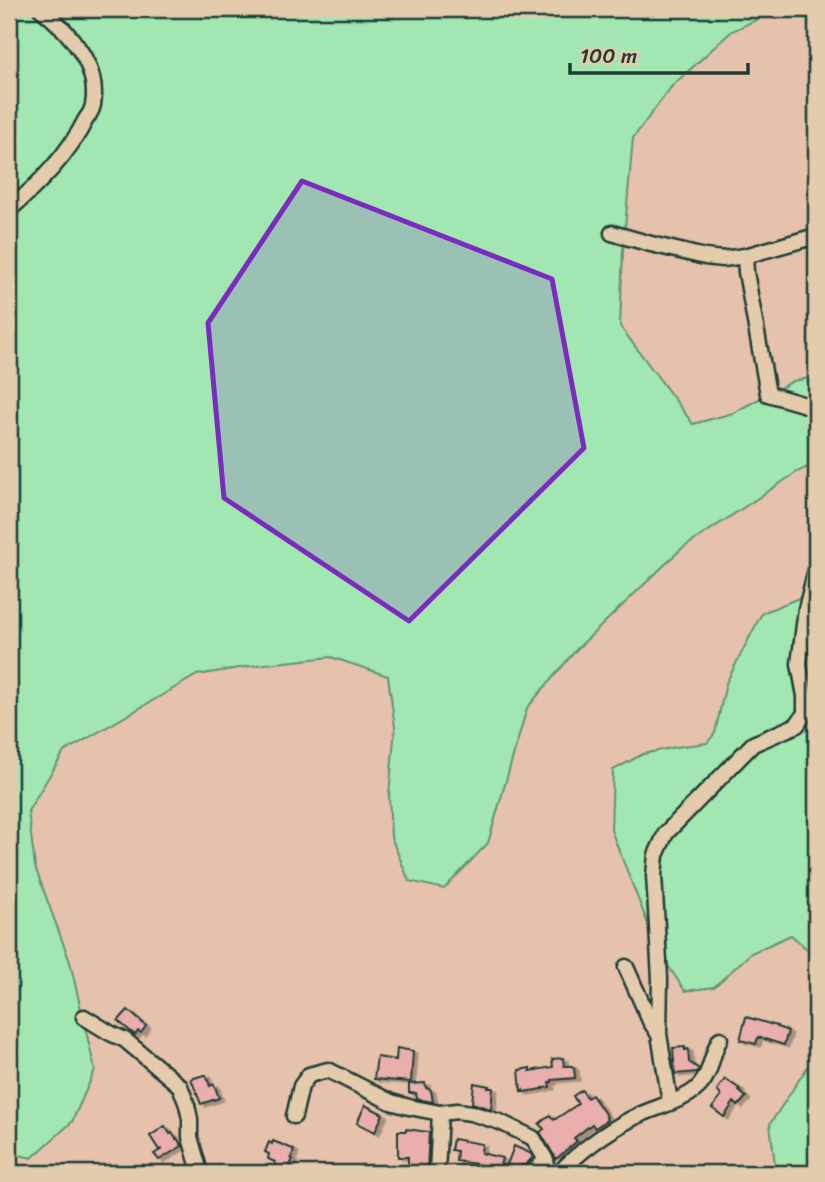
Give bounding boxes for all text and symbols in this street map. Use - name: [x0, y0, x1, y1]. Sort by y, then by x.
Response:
- scale bar: [570, 32, 748, 76]
- text: 100 m: [580, 37, 637, 75]

